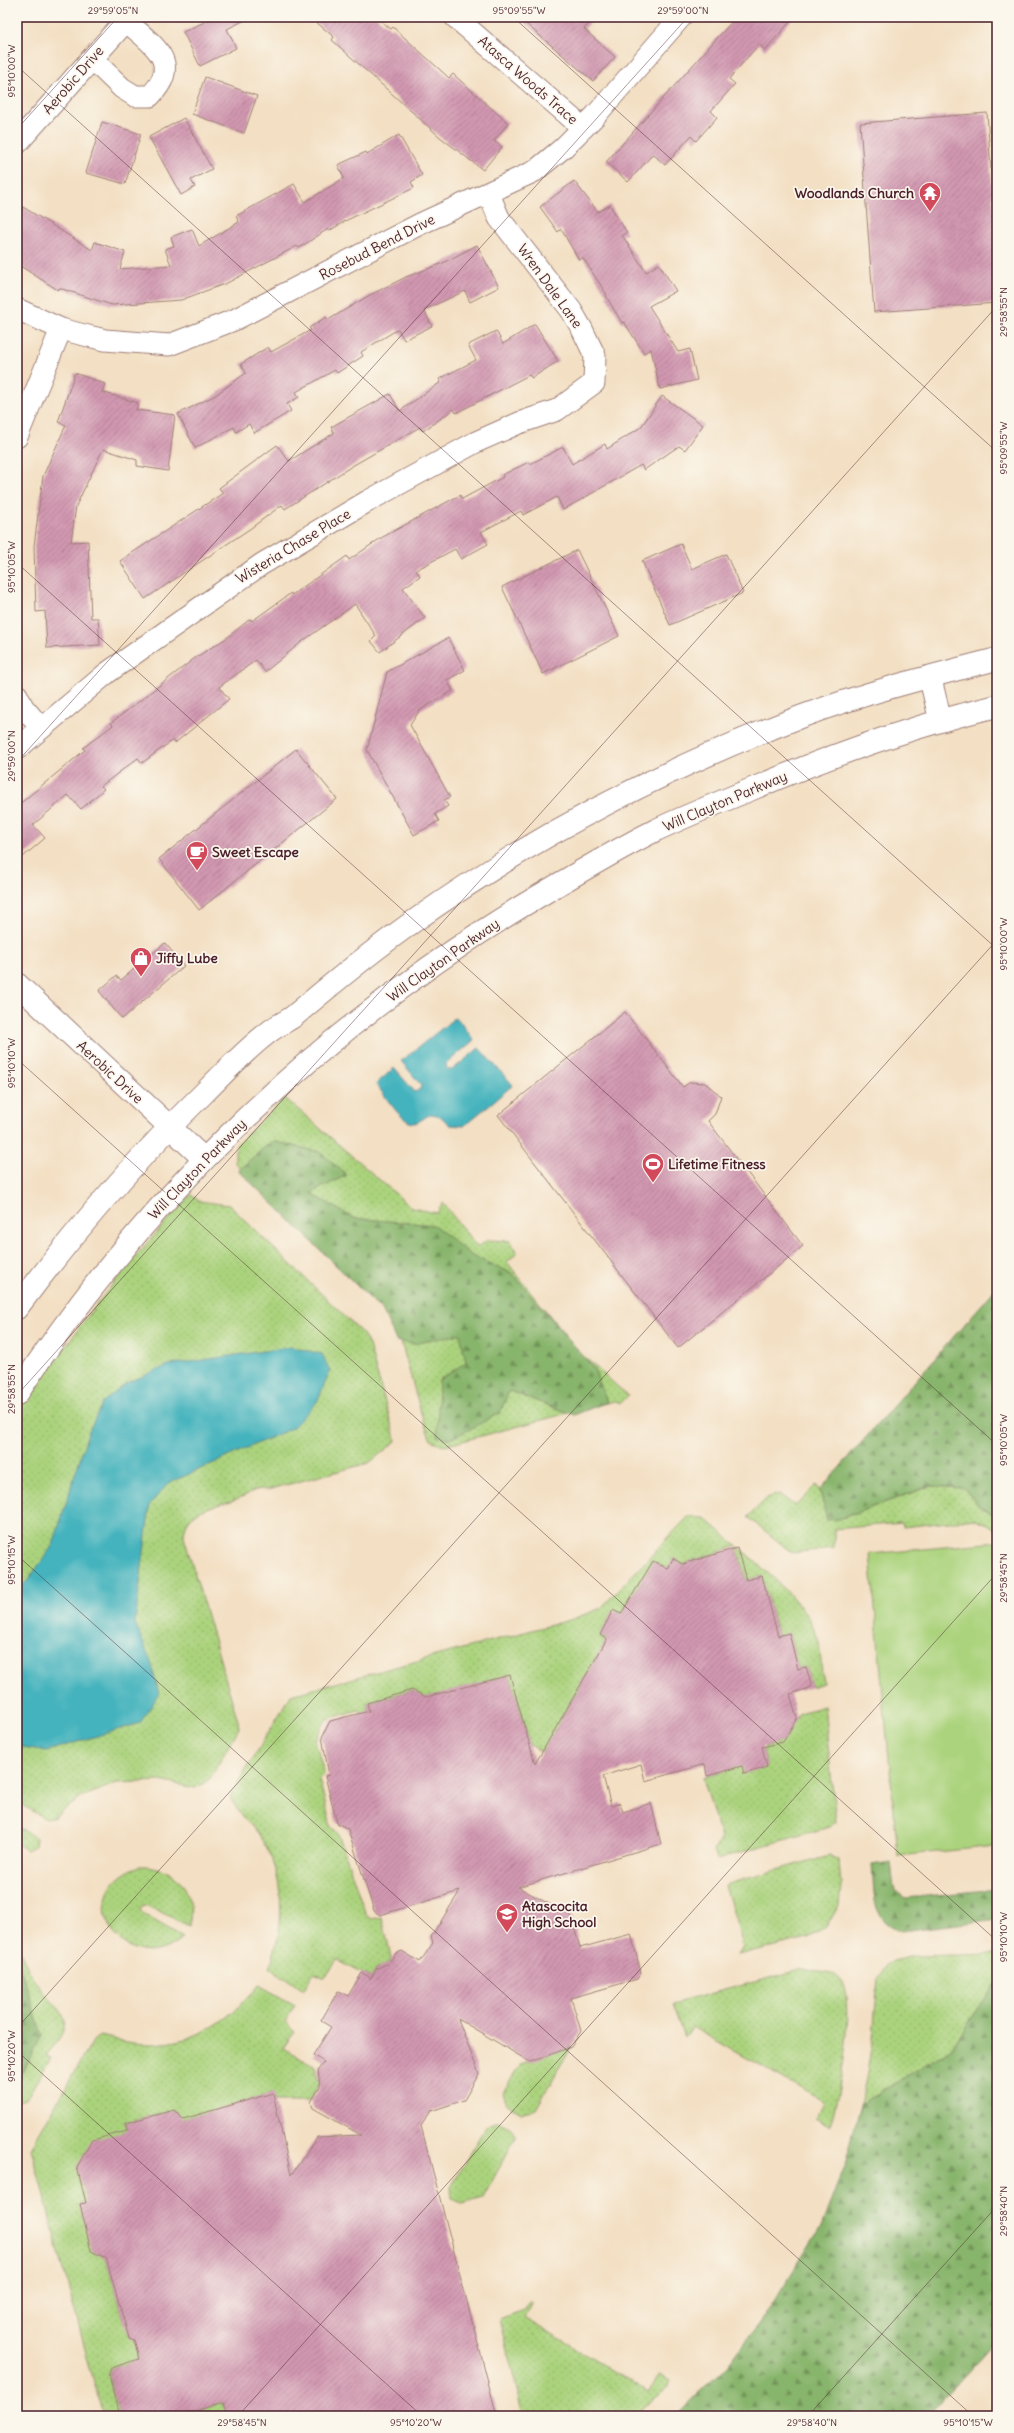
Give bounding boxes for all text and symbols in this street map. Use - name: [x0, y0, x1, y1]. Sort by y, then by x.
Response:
- text: 29°59'05"N: [88, 4, 138, 17]
- text: 95°09'55"W: [492, 4, 546, 17]
- text: 29°59'00"N: [657, 4, 709, 17]
- street label: Atasca Woods Trace: [474, 32, 582, 128]
- street label: Aerobic Drive: [39, 42, 107, 118]
- text: 95°10'00"W: [5, 45, 18, 97]
- temple icon: Woodlands Church: [917, 180, 943, 213]
- place label: Woodlands Church: [794, 184, 914, 202]
- street label: Rosebud Bend Drive: [316, 210, 438, 284]
- street label: Wren Dale Lane: [513, 240, 587, 332]
- text: 29°58'55"N: [997, 287, 1010, 337]
- text: 95°09'55"W: [997, 421, 1010, 475]
- street label: Wisteria Chase Place: [232, 505, 354, 587]
- text: 95°10'05"W: [5, 541, 18, 593]
- text: 29°59'00"N: [5, 730, 18, 782]
- street label: Will Clayton Parkway: [660, 767, 790, 835]
- cafe icon: Sweet Escape: [184, 839, 210, 872]
- place label: Sweet Escape: [212, 843, 299, 861]
- street label: Will Clayton Parkway: [383, 914, 503, 1006]
- text: 95°10'00"W: [997, 918, 1010, 970]
- shop icon: Jiffy Lube: [128, 945, 154, 978]
- place label: Jiffy Lube: [156, 949, 218, 967]
- street label: Aerobic Drive: [73, 1037, 147, 1107]
- text: 95°10'10"W: [5, 1038, 18, 1088]
- street label: Will Clayton Parkway: [144, 1115, 250, 1223]
- sports icon: Lifetime Fitness: [640, 1151, 666, 1184]
- place label: Lifetime Fitness: [668, 1155, 766, 1173]
- text: 29°58'55"N: [5, 1364, 18, 1414]
- text: 95°10'05"W: [997, 1414, 1010, 1466]
- text: 95°10'15"W: [5, 1535, 18, 1585]
- text: 29°58'45"N: [997, 1553, 1010, 1603]
- place label: Atascocita High School: [522, 1897, 596, 1931]
- school or university icon: Atascocita High School: [494, 1901, 520, 1934]
- text: 95°10'10"W: [997, 1912, 1010, 1962]
- text: 95°10'20"W: [5, 2030, 18, 2082]
- text: 29°58'40"N: [997, 2186, 1010, 2236]
- text: 29°58'45"N: [217, 2416, 267, 2429]
- text: 95°10'20"W: [390, 2416, 442, 2429]
- text: 29°58'40"N: [787, 2416, 837, 2429]
- text: 95°10'15"W: [943, 2416, 993, 2429]

